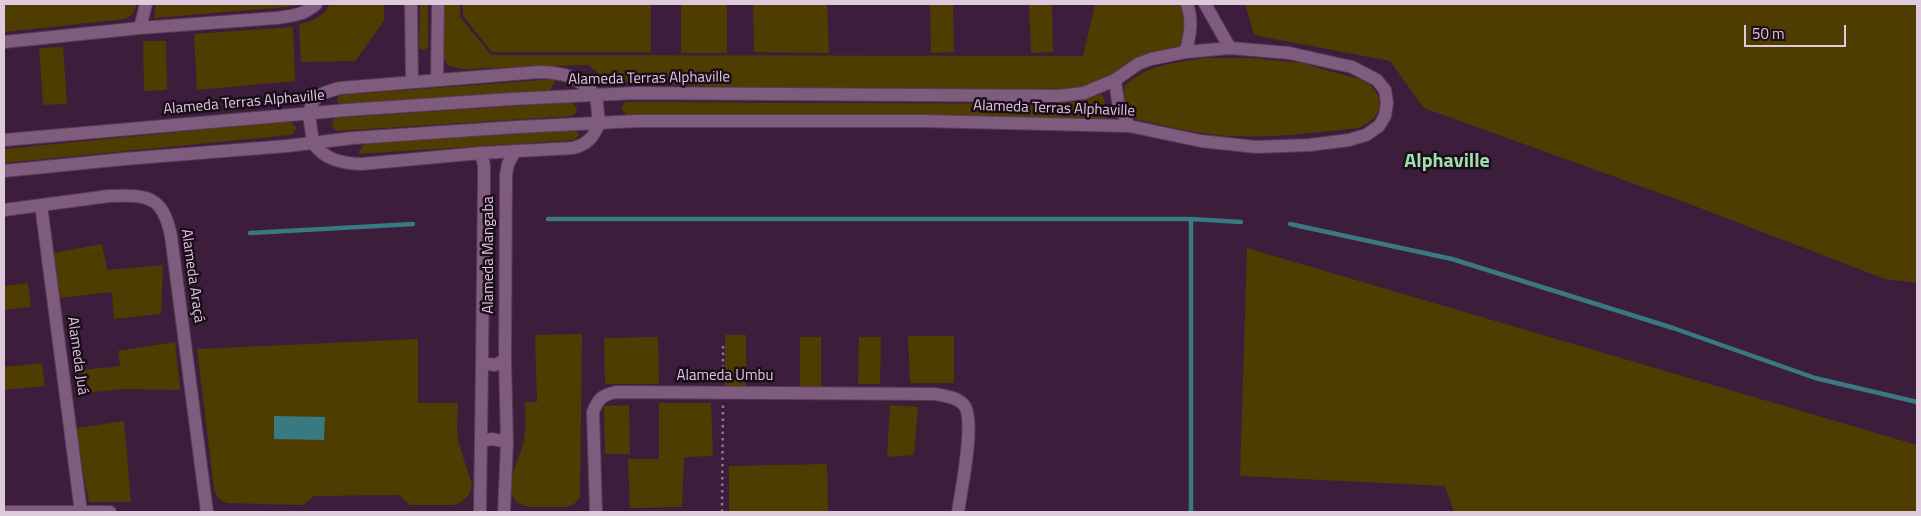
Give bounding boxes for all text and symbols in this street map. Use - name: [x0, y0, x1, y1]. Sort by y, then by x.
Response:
- scale bar: [1746, 15, 1848, 47]
- text: 50 m: [1752, 22, 1785, 45]
- street label: Alameda Terras Alphaville: [568, 69, 730, 89]
- street label: Alameda Terras Alphaville: [163, 87, 325, 119]
- street label: Alameda Terras Alphaville: [973, 97, 1135, 121]
- district label: Alphaville: [1404, 150, 1490, 174]
- street label: Alameda Mangaba: [480, 196, 498, 314]
- street label: Alameda Araçá: [177, 228, 207, 324]
- street label: Alameda Juá: [63, 316, 91, 396]
- street label: Alameda Umbu: [677, 367, 773, 385]

